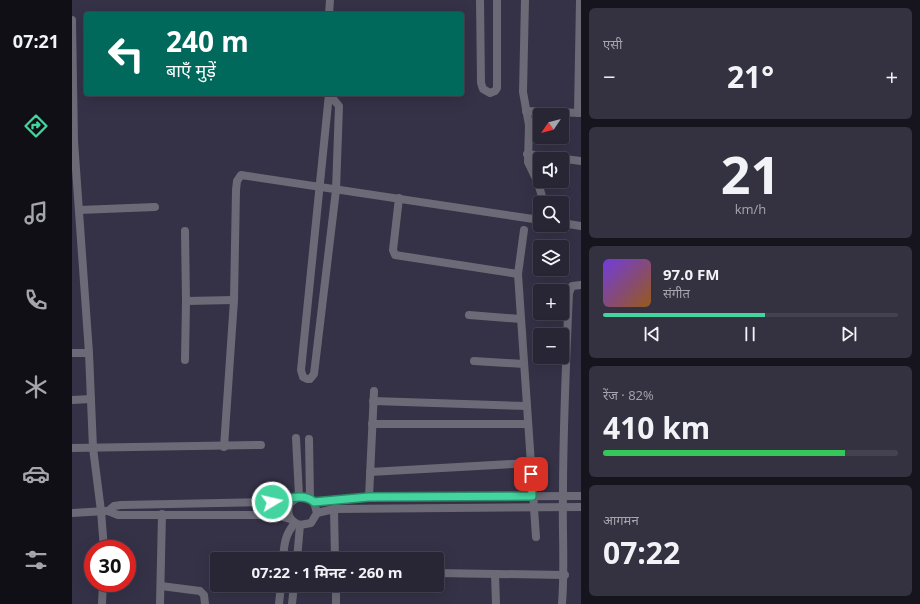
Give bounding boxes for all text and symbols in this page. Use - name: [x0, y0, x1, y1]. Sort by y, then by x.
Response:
- text: 240 m: [166, 22, 249, 60]
- icon: left: [100, 28, 152, 80]
- text: 07:21: [13, 29, 59, 53]
- text: एसी: [603, 35, 622, 53]
- text: 21°: [727, 56, 774, 97]
- text: बाएँ मुड़ें: [166, 58, 216, 82]
- text: −: [603, 61, 616, 91]
- text: +: [885, 61, 898, 91]
- north arrow: [533, 108, 569, 144]
- map controls: [533, 108, 569, 364]
- icon: directions: [22, 112, 50, 140]
- text: 21: [721, 138, 780, 209]
- button: sound: [533, 152, 569, 188]
- button: search: [533, 196, 569, 232]
- icon: music: [22, 199, 50, 227]
- text: km/h: [735, 200, 766, 218]
- button: layers: [533, 240, 569, 276]
- text: 97.0 FM: [663, 264, 719, 284]
- button: +: [533, 284, 569, 320]
- text: संगीत: [663, 284, 690, 302]
- icon: phone: [22, 286, 50, 314]
- icon: previous: [641, 323, 663, 345]
- icon: pause: [739, 323, 761, 345]
- icon: next: [838, 323, 860, 345]
- button: −: [533, 328, 569, 364]
- icon: climate: [22, 373, 50, 401]
- text: रेंज · 82%: [603, 386, 654, 404]
- text: 410 km: [603, 407, 710, 448]
- pin: [514, 457, 548, 491]
- icon: car: [22, 460, 50, 488]
- icon: arrive: [520, 463, 542, 485]
- position arrow: [251, 481, 293, 523]
- text: आगमन: [603, 511, 639, 529]
- text: 07:22: [603, 532, 680, 573]
- speed limit sign: 30: [84, 540, 136, 592]
- icon: filters: [22, 546, 50, 574]
- text: 07:22 · 1 मिनट · 260 m: [251, 562, 403, 582]

